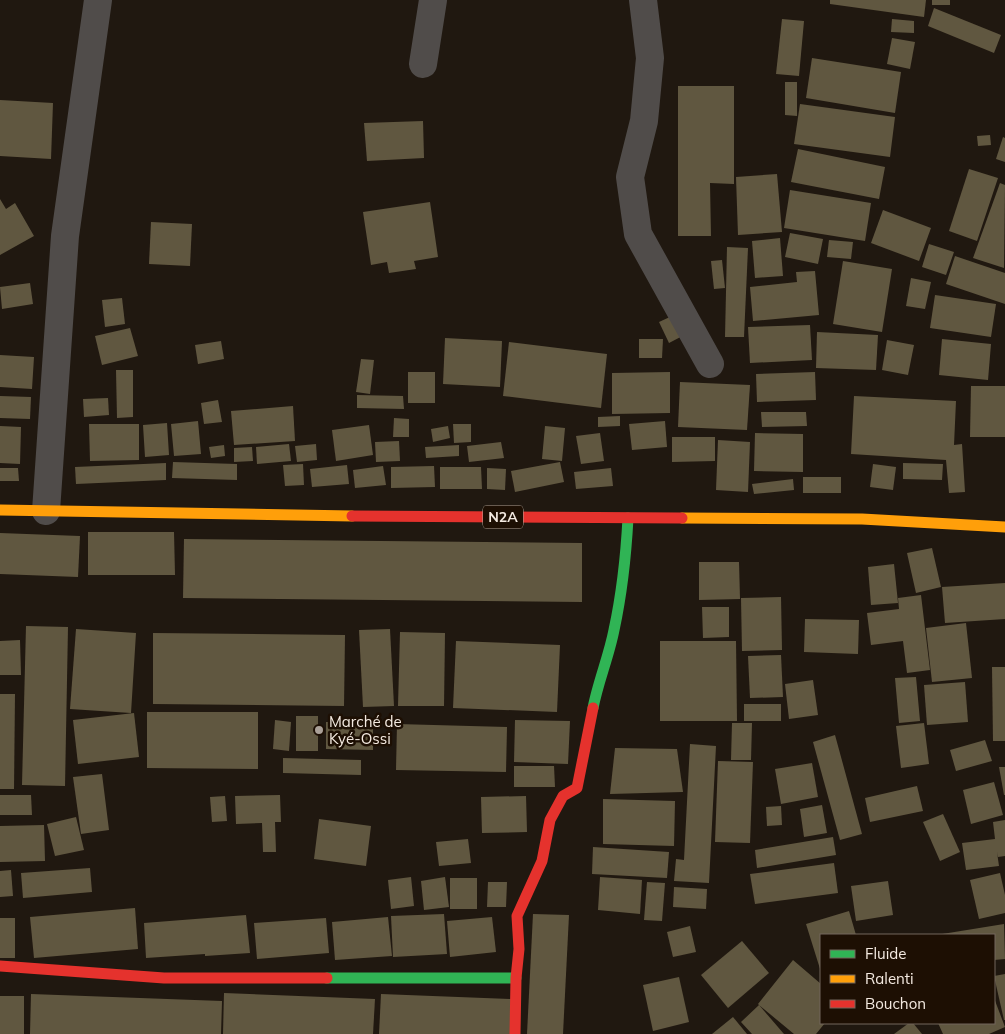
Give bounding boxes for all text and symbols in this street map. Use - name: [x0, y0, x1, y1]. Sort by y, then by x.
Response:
- road number: N2A: [483, 506, 523, 528]
- place label: Marché de Kyé-Ossi: [329, 712, 402, 748]
- marker: Marché de Kyé-Ossi: [313, 724, 325, 736]
- legend: [820, 934, 995, 1024]
- text: Fluide: [865, 944, 906, 963]
- text: Ralenti: [865, 969, 914, 988]
- text: Bouchon: [865, 994, 926, 1013]

